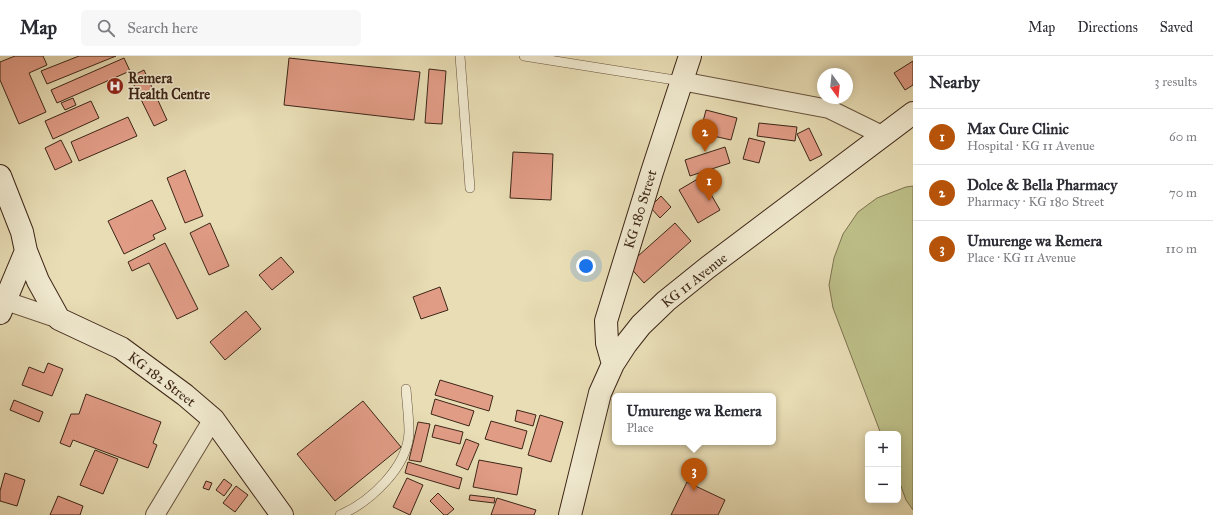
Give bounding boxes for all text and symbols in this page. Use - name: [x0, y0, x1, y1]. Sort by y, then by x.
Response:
- search box: [81, 10, 361, 46]
- text: Map: [20, 16, 57, 39]
- icon: search: [95, 17, 117, 39]
- text: Search here: [127, 19, 198, 37]
- text: Map: [1028, 19, 1055, 36]
- text: Directions: [1077, 19, 1138, 36]
- text: Saved: [1160, 19, 1193, 36]
- north arrow: [817, 68, 853, 104]
- place label: Remera Health Centre: [128, 70, 210, 103]
- text: Nearby: [929, 72, 980, 93]
- text: 3 results: [1154, 74, 1197, 90]
- hospital icon: Remera Health Centre: [105, 76, 125, 96]
- pin: 2: [692, 119, 718, 152]
- text: Max Cure Clinic: [967, 120, 1069, 138]
- text: 1: [939, 129, 945, 145]
- text: 60 m: [1169, 129, 1197, 145]
- text: Hospital · KG 11 Avenue: [967, 138, 1095, 154]
- street label: KG 180 Street: [620, 168, 661, 251]
- pin: 1: [696, 168, 722, 201]
- text: Dolce & Bella Pharmacy: [967, 176, 1117, 194]
- text: 2: [939, 185, 945, 201]
- text: 70 m: [1169, 185, 1197, 201]
- text: Pharmacy · KG 180 Street: [967, 194, 1104, 210]
- text: Umurenge wa Remera: [967, 232, 1102, 250]
- text: 3: [939, 241, 945, 257]
- text: 110 m: [1165, 241, 1197, 257]
- street label: KG 11 Avenue: [658, 249, 731, 311]
- text: Place · KG 11 Avenue: [967, 250, 1076, 266]
- your location: [576, 256, 596, 276]
- street label: KG 182 Street: [124, 348, 199, 410]
- popup: [612, 393, 776, 445]
- text: Umurenge wa Remera: [626, 402, 762, 420]
- text: Place: [626, 420, 654, 436]
- map controls: [865, 431, 901, 503]
- button: +: [865, 431, 901, 467]
- pin: 3: [681, 458, 707, 491]
- button: −: [865, 467, 901, 503]

